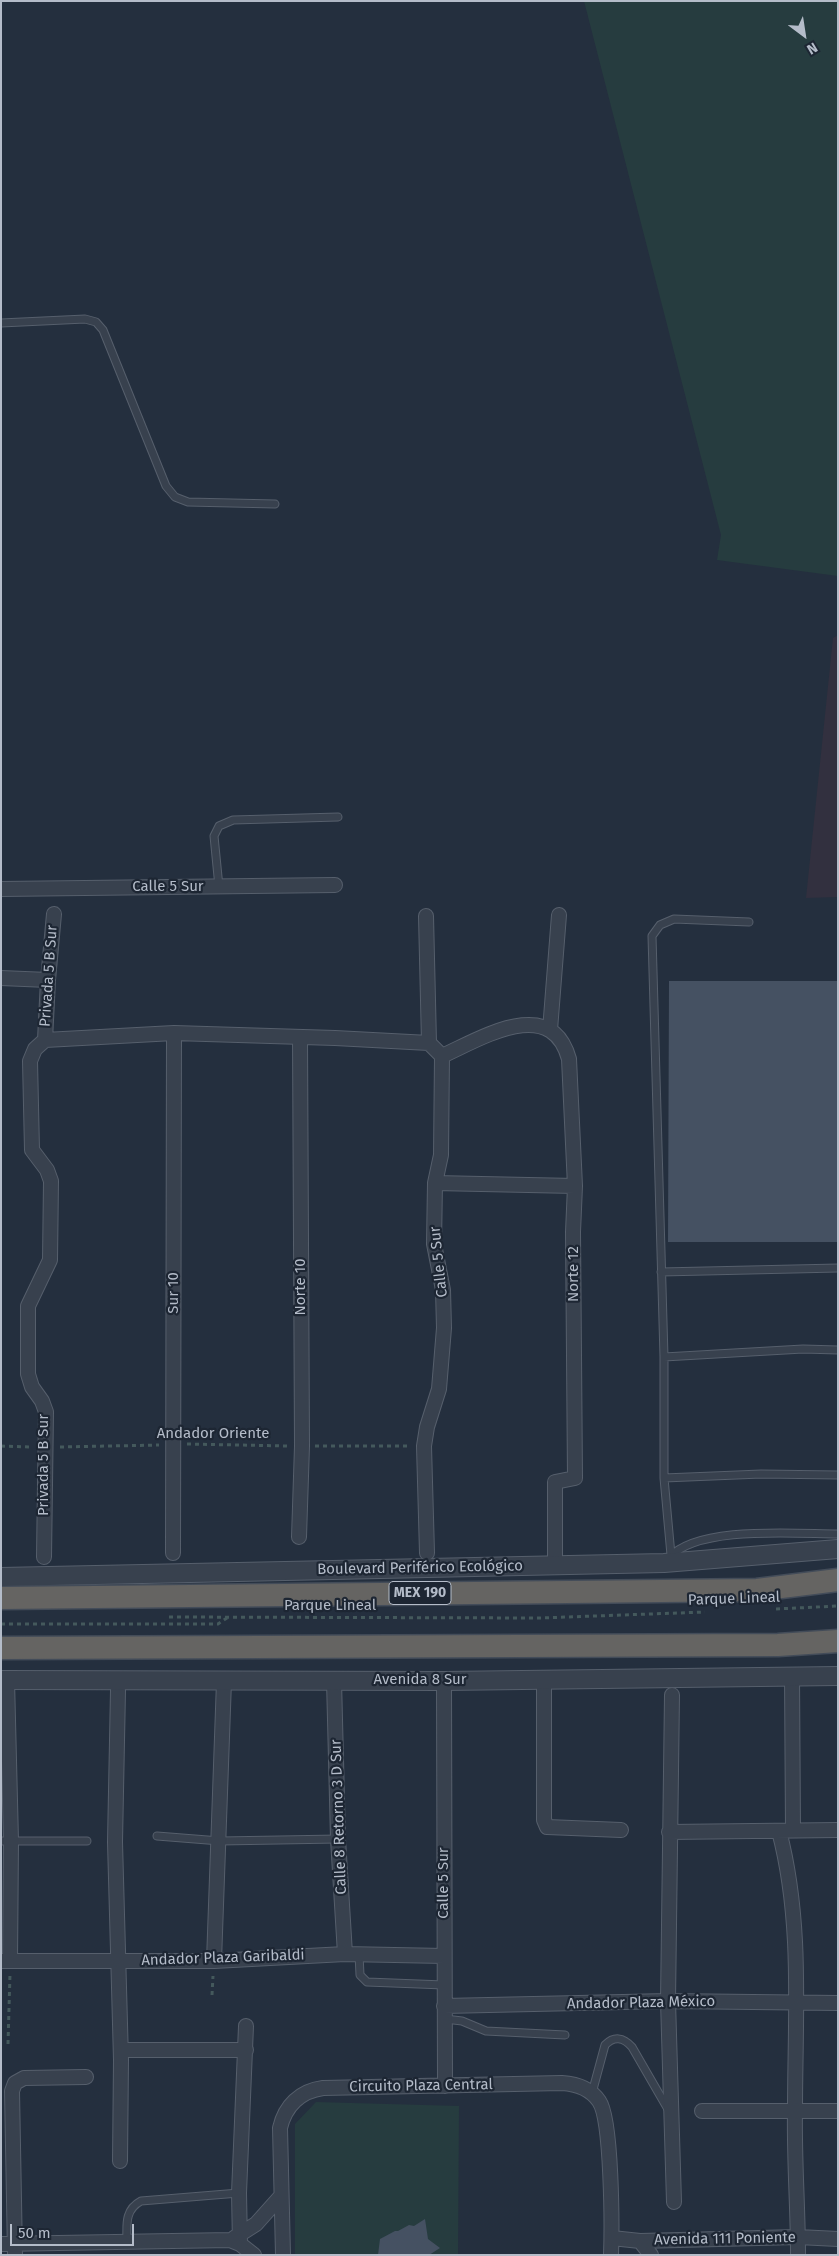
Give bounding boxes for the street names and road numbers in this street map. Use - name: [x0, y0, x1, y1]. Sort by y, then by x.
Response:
- street label: Calle 5 Sur: [132, 878, 204, 896]
- street label: Privada 5 B Sur: [36, 924, 62, 1028]
- street label: Calle 5 Sur: [426, 1226, 452, 1298]
- street label: Norte 12: [565, 1246, 583, 1302]
- street label: Norte 10: [292, 1259, 310, 1315]
- street label: Sur 10: [165, 1272, 183, 1314]
- street label: Privada 5 B Sur: [35, 1414, 53, 1516]
- street label: Andador Oriente: [157, 1425, 269, 1443]
- street label: Boulevard Periférico Ecológico: [317, 1557, 523, 1579]
- road number: MEX 190: [389, 1582, 451, 1605]
- street label: Parque Lineal: [688, 1588, 780, 1610]
- street label: Parque Lineal: [284, 1597, 376, 1615]
- street label: Avenida 8 Sur: [373, 1671, 467, 1689]
- street label: Calle 8 Retorno 3 D Sur: [327, 1739, 351, 1895]
- street label: Calle 5 Sur: [435, 1847, 453, 1919]
- street label: Andador Plaza Garibaldi: [141, 1946, 305, 1970]
- street label: Andador Plaza México: [567, 1993, 715, 2013]
- street label: Circuito Plaza Central: [349, 2076, 493, 2096]
- street label: Avenida 111 Poniente: [654, 2229, 796, 2249]

